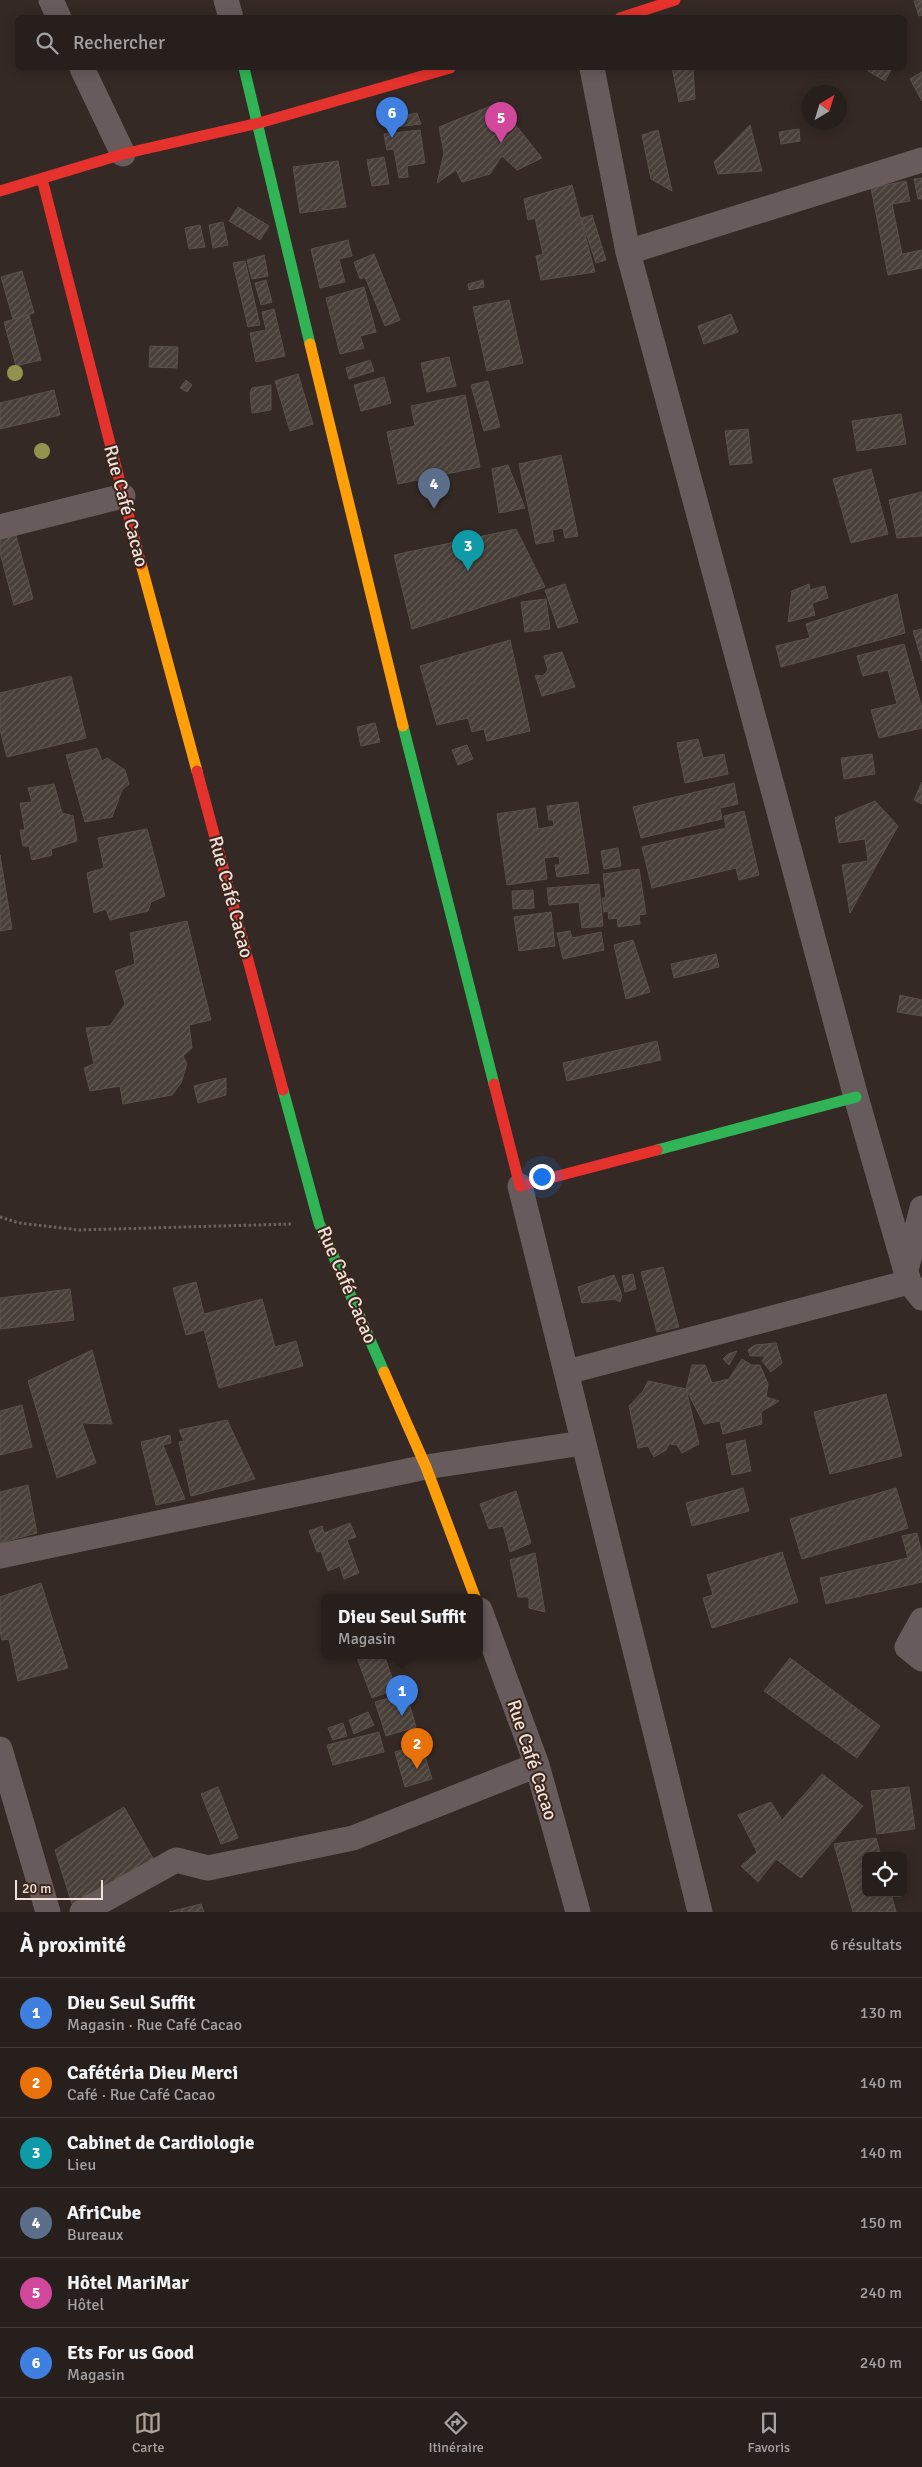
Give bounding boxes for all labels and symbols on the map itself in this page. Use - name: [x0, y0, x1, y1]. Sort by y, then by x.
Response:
- north arrow: [802, 85, 847, 130]
- pin: 6: [376, 97, 408, 138]
- pin: 5: [485, 102, 517, 143]
- street label: Rue Café Cacao: [98, 442, 154, 570]
- pin: 4: [418, 468, 450, 509]
- pin: 3: [452, 530, 484, 571]
- street label: Rue Café Cacao: [203, 833, 259, 961]
- your location: [529, 1164, 555, 1190]
- street label: Rue Café Cacao: [311, 1223, 383, 1347]
- pin: 1: [386, 1675, 418, 1716]
- street label: Rue Café Cacao: [501, 1697, 563, 1823]
- pin: 2: [401, 1728, 433, 1769]
- scale bar: [15, 1877, 102, 1900]

